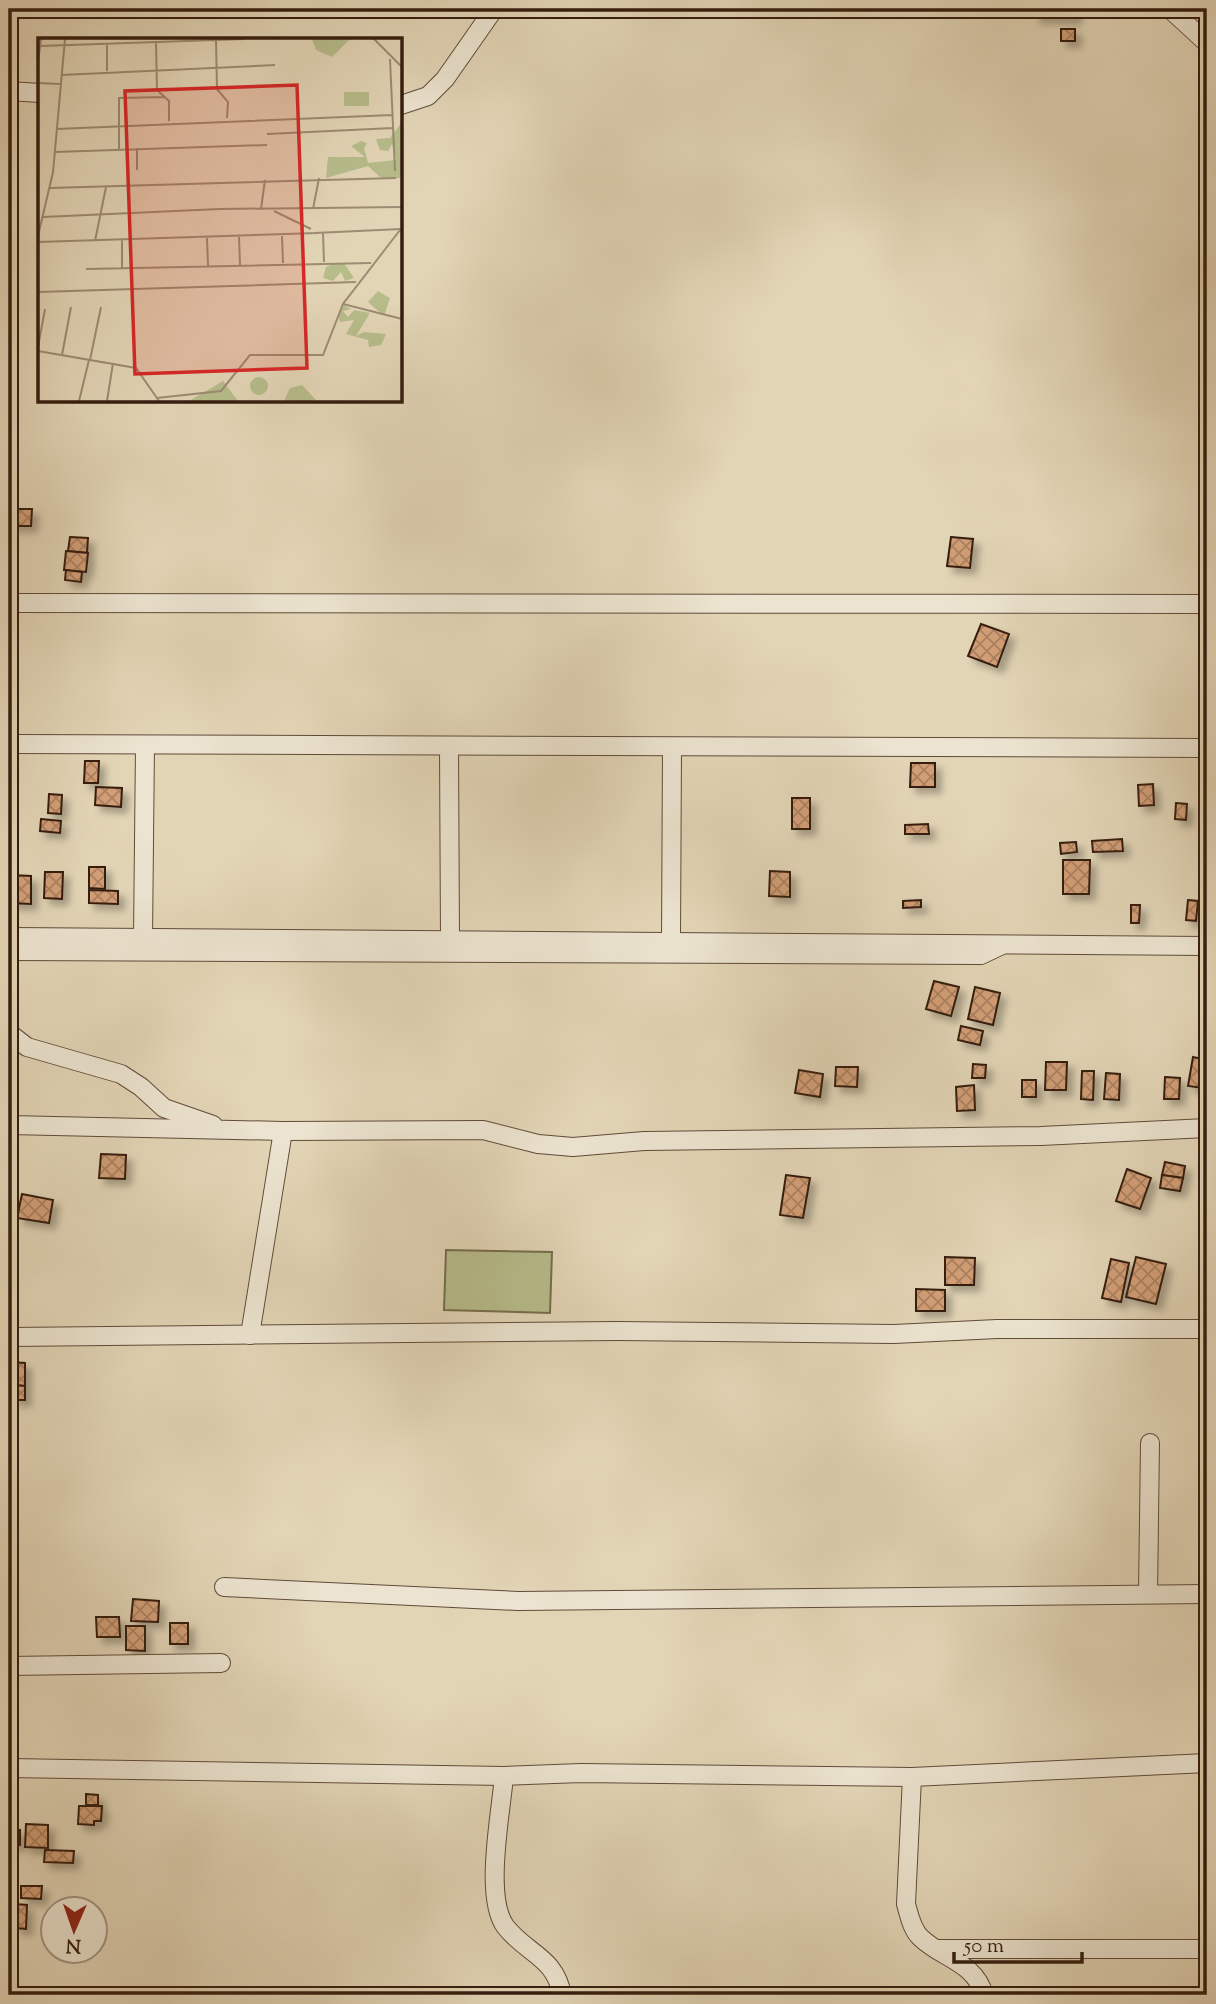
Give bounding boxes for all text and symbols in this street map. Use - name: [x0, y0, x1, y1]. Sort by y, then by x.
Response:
- inset map: [38, 38, 402, 402]
- north arrow: [38, 1896, 108, 1966]
- scale bar: [954, 1920, 1081, 1964]
- text: N: [65, 1931, 82, 1958]
- text: 50 m: [963, 1932, 1004, 1962]

